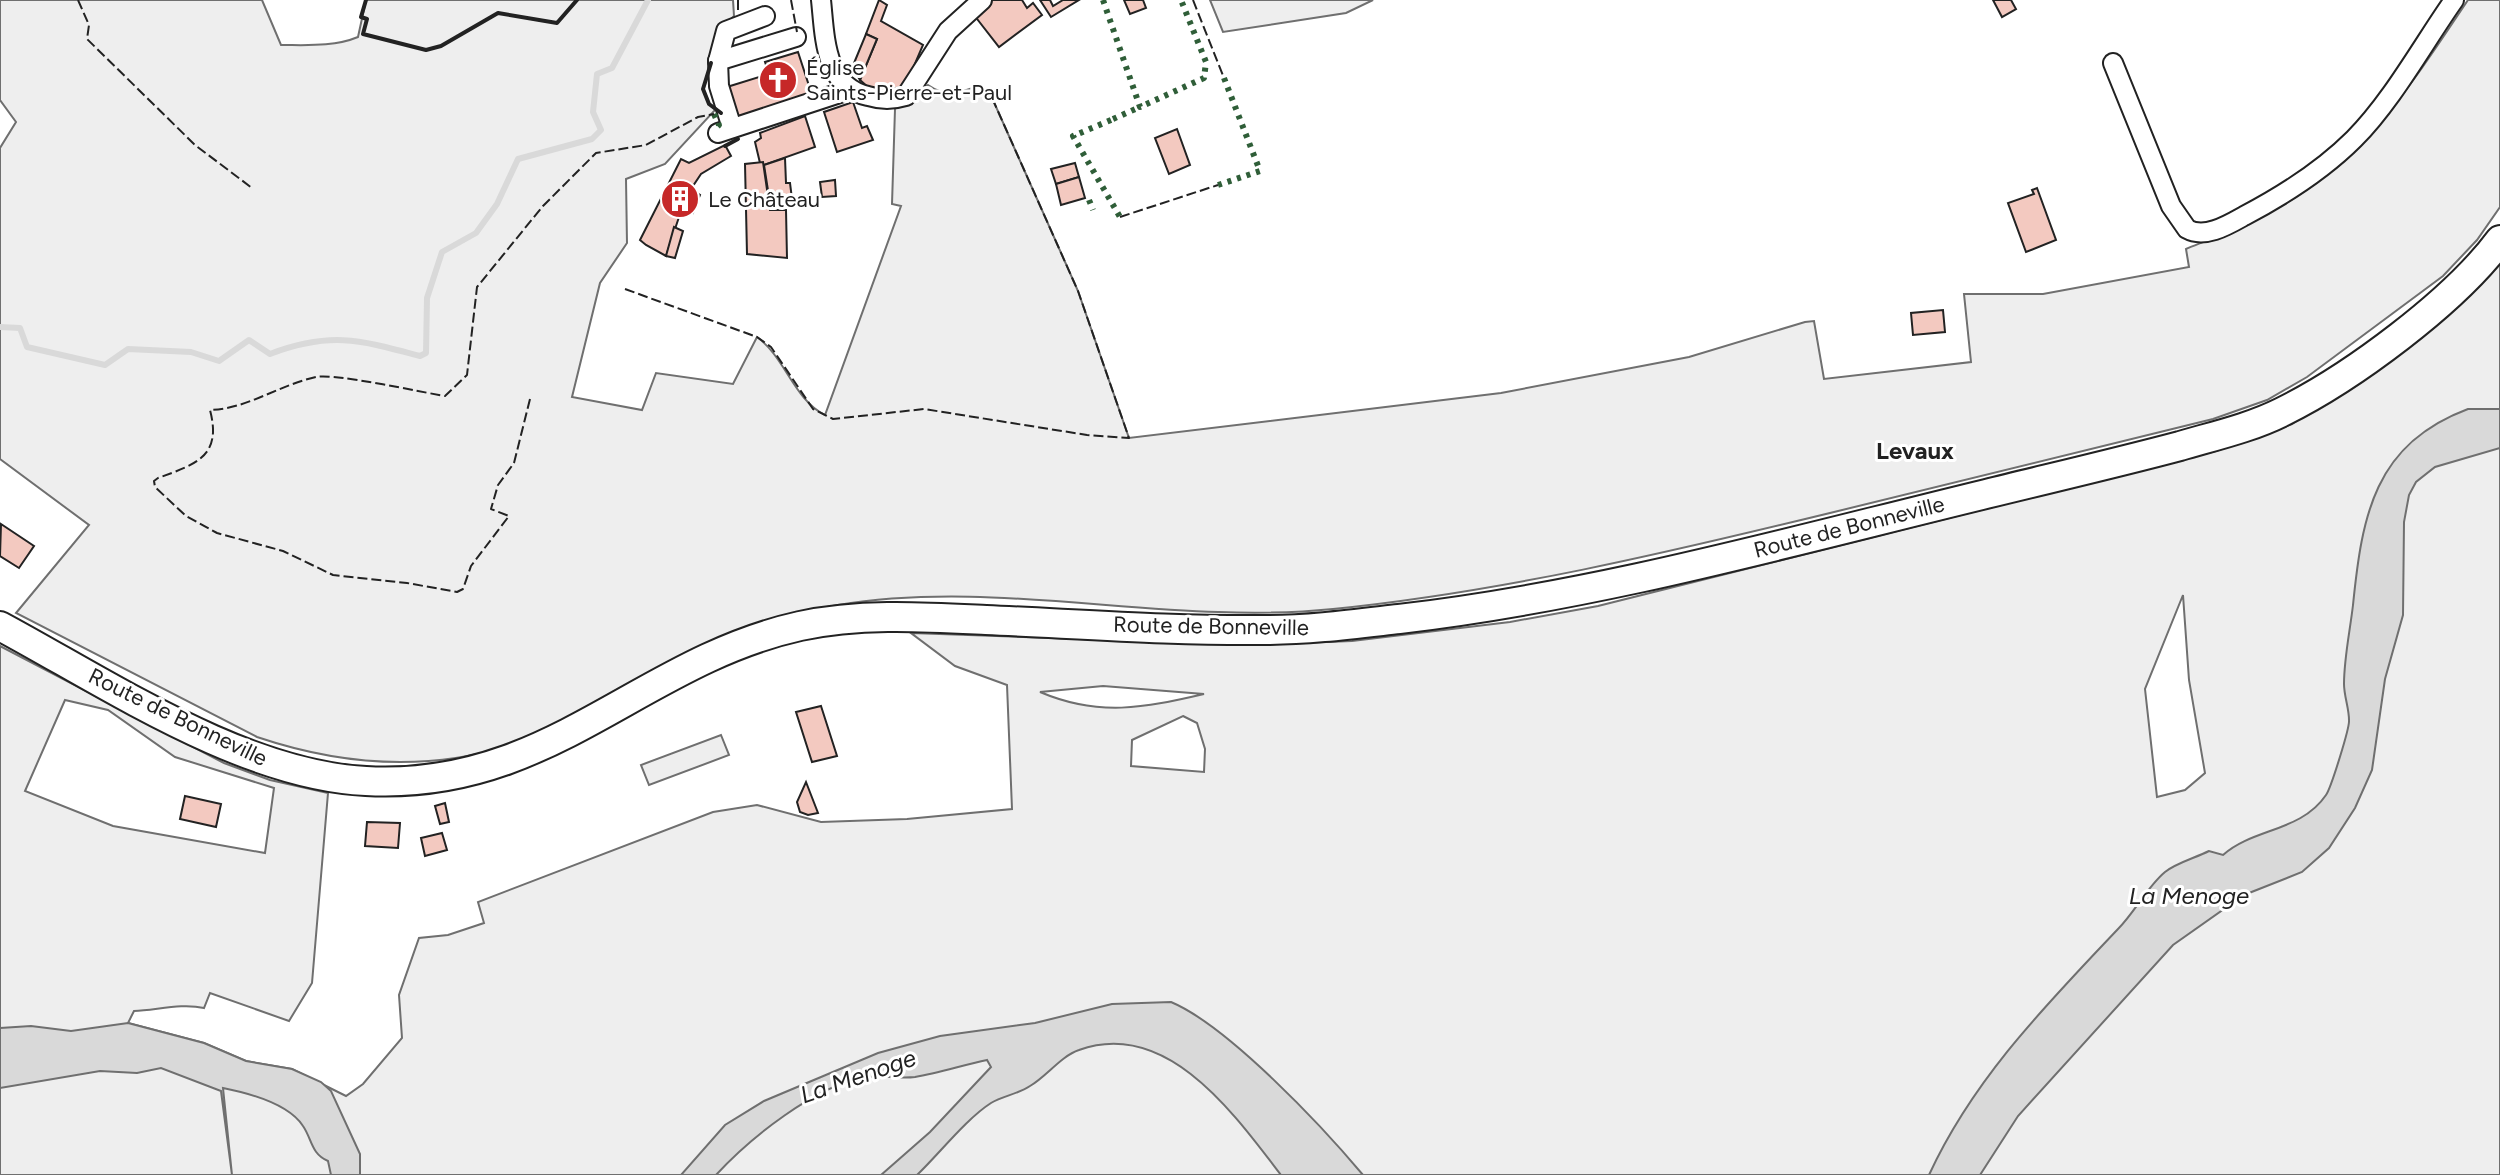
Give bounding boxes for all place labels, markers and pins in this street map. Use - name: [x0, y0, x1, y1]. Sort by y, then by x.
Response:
- place label: Église Saints-Pierre-et-Paul: [806, 54, 1012, 106]
- church icon: Église Saints-Pierre-et-Paul: [757, 59, 799, 101]
- building icon: Le Château: [659, 178, 701, 220]
- place label: Le Château: [708, 186, 820, 213]

